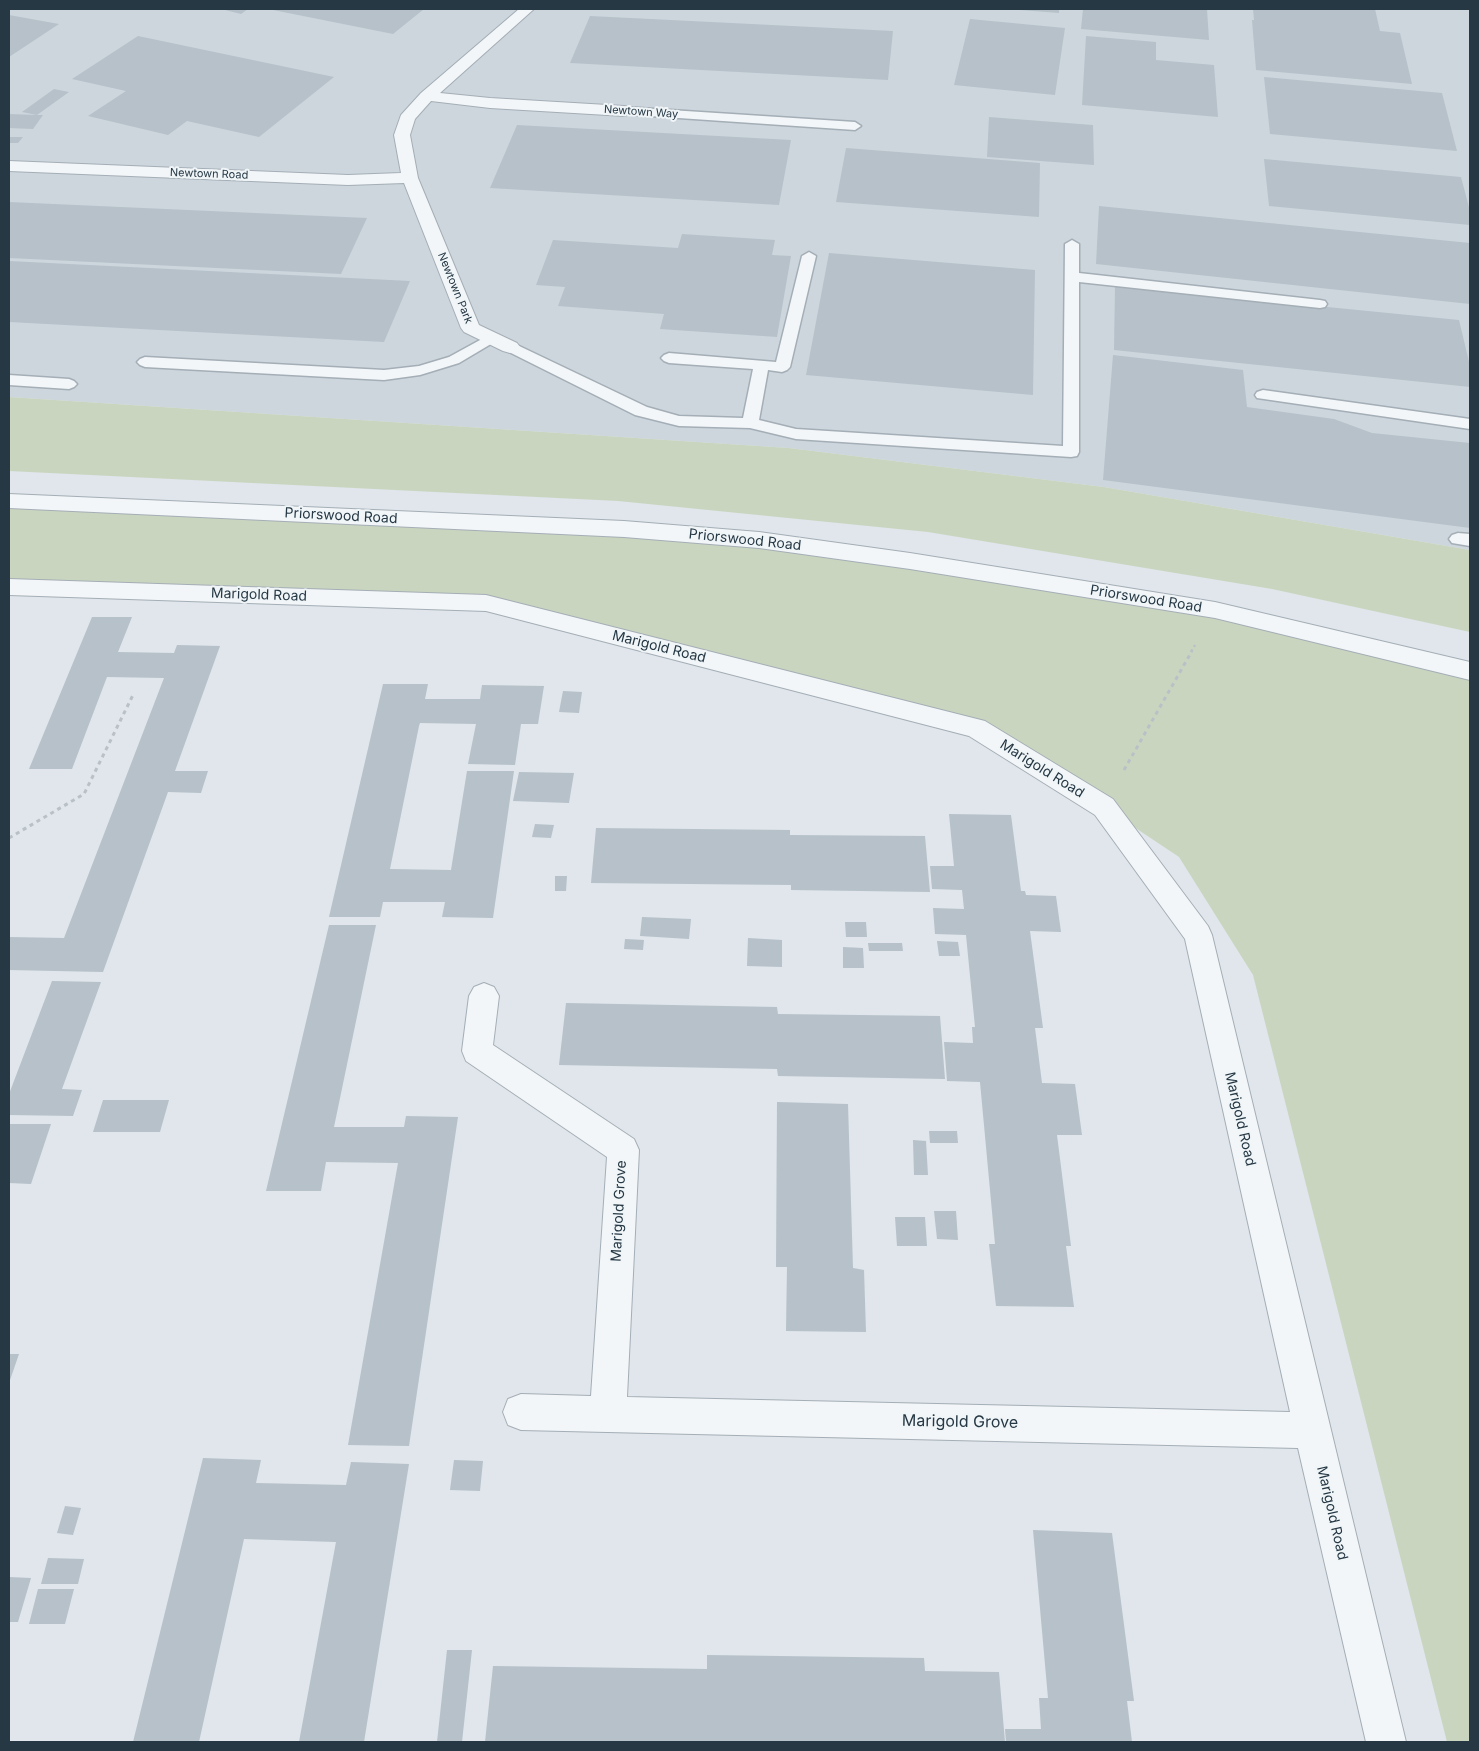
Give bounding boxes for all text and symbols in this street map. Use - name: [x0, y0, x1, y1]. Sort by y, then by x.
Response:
- street label: Newtown Way: [603, 103, 679, 121]
- street label: Newtown Road: [170, 166, 248, 182]
- street label: Newtown Park: [435, 251, 475, 325]
- street label: Priorswood Road: [284, 505, 398, 527]
- street label: Priorswood Road: [688, 526, 802, 554]
- street label: Priorswood Road: [1089, 582, 1203, 616]
- street label: Marigold Road: [211, 585, 307, 605]
- street label: Marigold Road: [610, 627, 708, 667]
- street label: Marigold Road: [997, 736, 1087, 802]
- street label: Marigold Road: [1221, 1070, 1259, 1168]
- street label: Marigold Grove: [608, 1160, 630, 1262]
- street label: Marigold Grove: [902, 1411, 1018, 1433]
- street label: Marigold Road: [1313, 1464, 1351, 1562]

